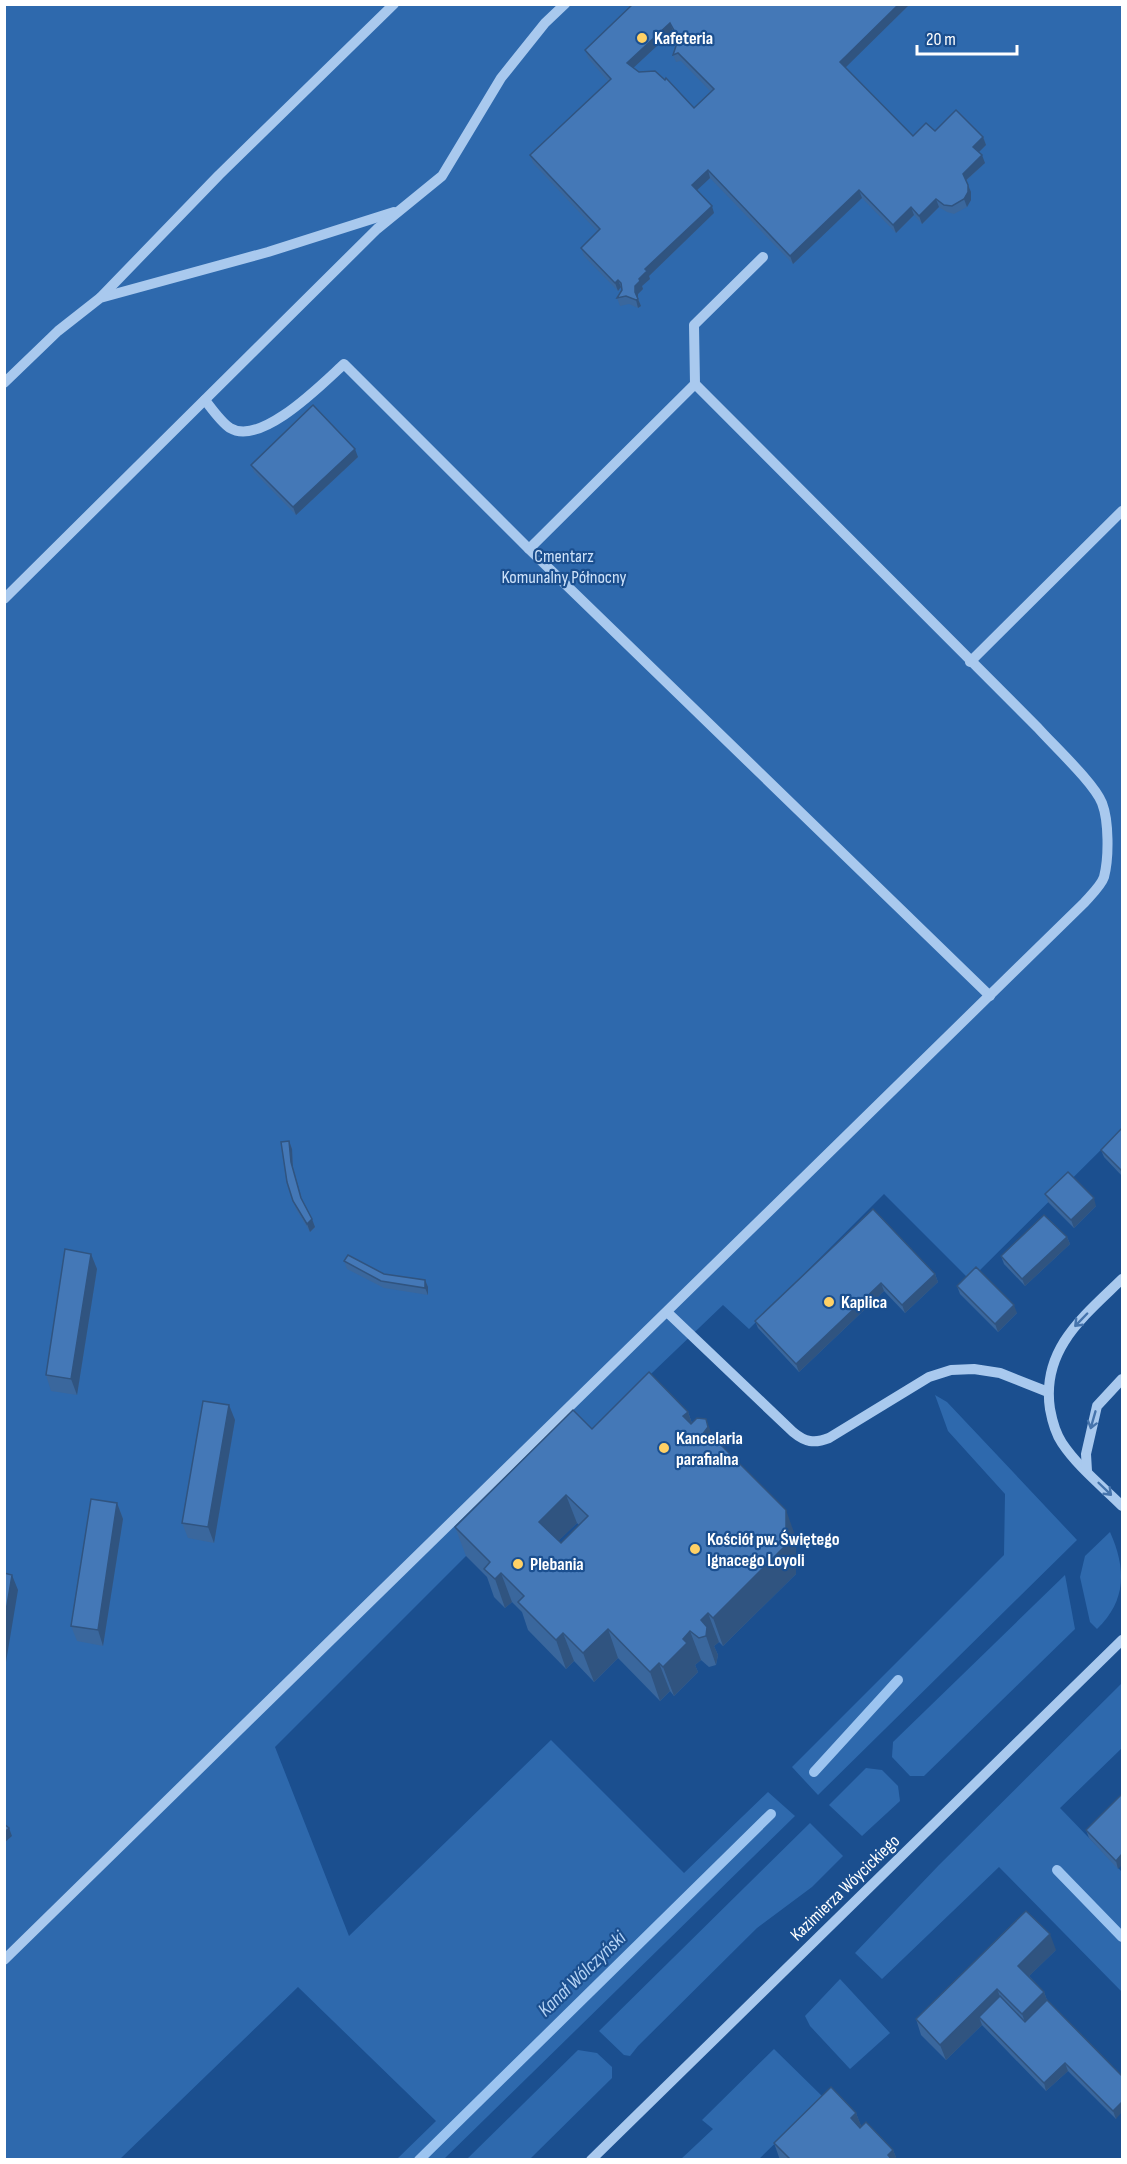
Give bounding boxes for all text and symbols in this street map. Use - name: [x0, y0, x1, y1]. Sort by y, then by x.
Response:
- scale bar: [917, 18, 1018, 56]
- place label: Kafeteria: [654, 28, 713, 49]
- text: 20 m: [926, 29, 956, 50]
- marker: Kafeteria: [635, 31, 649, 45]
- park label: Cmentarz Komunalny Północny: [501, 546, 627, 588]
- place label: Kaplica: [841, 1292, 887, 1313]
- marker: Kaplica: [822, 1295, 836, 1309]
- one-way arrow: [1073, 1313, 1088, 1328]
- one-way arrow: [1087, 1411, 1098, 1430]
- place label: Kancelaria parafialna: [676, 1428, 743, 1470]
- marker: Kancelaria parafialna: [657, 1441, 671, 1455]
- one-way arrow: [1097, 1482, 1112, 1496]
- place label: Kościół pw. Świętego Ignacego Loyoli: [707, 1529, 840, 1571]
- marker: Kościół pw. Świętego Ignacego Loyoli: [688, 1542, 702, 1556]
- place label: Plebania: [530, 1554, 584, 1575]
- marker: Plebania: [511, 1557, 525, 1571]
- street label: Kazimierza Wóycickiego: [786, 1831, 904, 1945]
- water label: Kanał Wólczyński: [533, 1925, 632, 2022]

